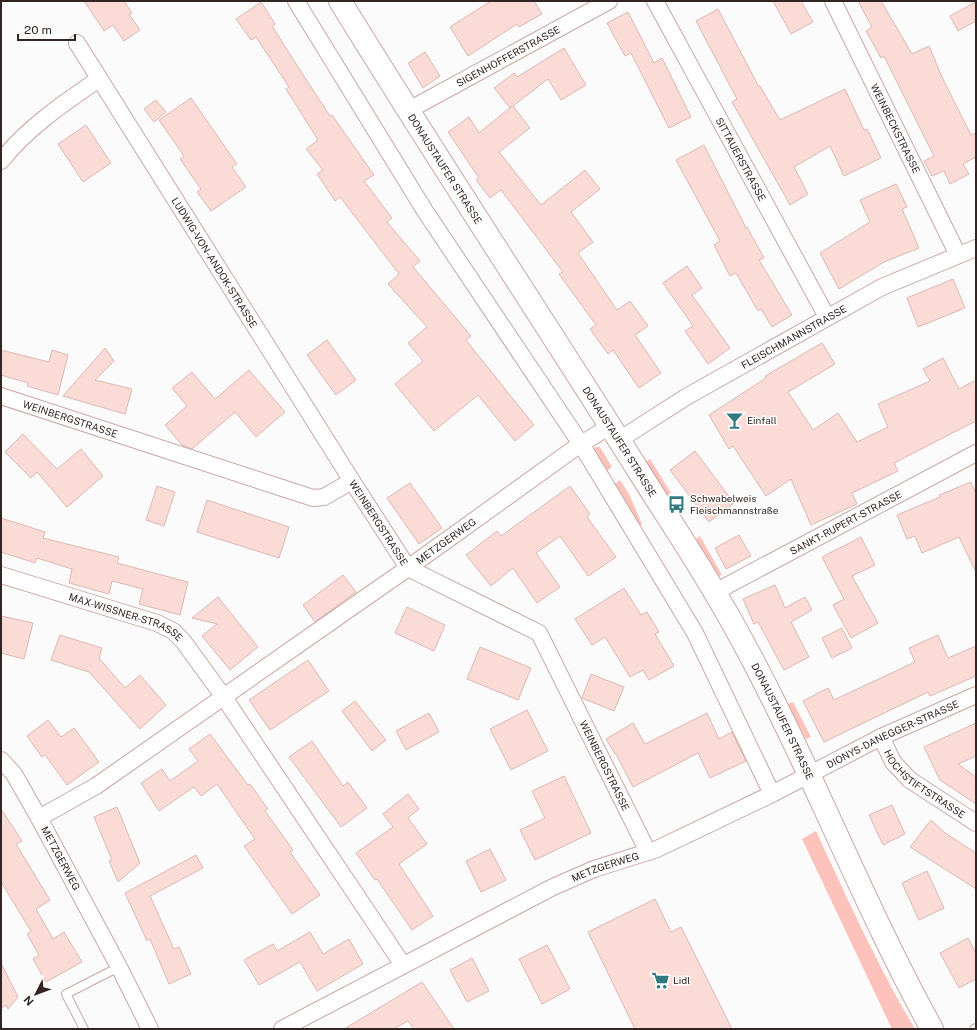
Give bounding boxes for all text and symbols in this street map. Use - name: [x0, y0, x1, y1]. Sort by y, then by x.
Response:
- scale bar: [18, 16, 75, 42]
- text: 20 m: [24, 23, 52, 37]
- street label: SIGENHOFFERSTRASSE: [454, 23, 562, 89]
- street label: WEINBECKSTRASSE: [869, 82, 923, 175]
- street label: DONAUSTAUFER STRASSE: [406, 111, 485, 226]
- street label: SITTAUERSTRASSE: [713, 115, 769, 203]
- street label: LUDWIG-VON-ANDOK-STRASSE: [169, 195, 260, 330]
- street label: FLEISCHMANNSTRASSE: [739, 302, 848, 371]
- street label: DONAUSTAUFER STRASSE: [580, 384, 659, 499]
- street label: WEINBERGSTRASSE: [21, 398, 119, 440]
- bar icon: Einfall: [724, 410, 744, 430]
- place label: Einfall: [747, 414, 777, 426]
- street label: WEINBERGSTRASSE: [347, 478, 411, 568]
- street label: SANKT-RUPERT-STRASSE: [788, 488, 904, 557]
- place label: Schwabelweis Fleischmannstraße: [690, 492, 779, 516]
- bus stop icon: Schwabelweis Fleischmannstraße: [667, 494, 687, 514]
- street label: METZGERWEG: [414, 515, 478, 566]
- street label: MAX-WISSNER-STRASSE: [68, 590, 185, 643]
- street label: DONAUSTAUFER STRASSE: [749, 661, 816, 781]
- street label: DIONYS-DANEGGER-STRASSE: [824, 697, 961, 771]
- street label: WEINBERGSTRASSE: [577, 718, 632, 812]
- street label: HOCHSTIFTSTRASSE: [882, 747, 968, 821]
- street label: METZGERWEG: [39, 824, 83, 892]
- street label: METZGERWEG: [569, 849, 640, 884]
- supermarket icon: Lidl: [650, 970, 670, 990]
- north arrow: [16, 974, 56, 1014]
- place label: Lidl: [673, 974, 690, 986]
- text: N: [21, 993, 36, 1008]

